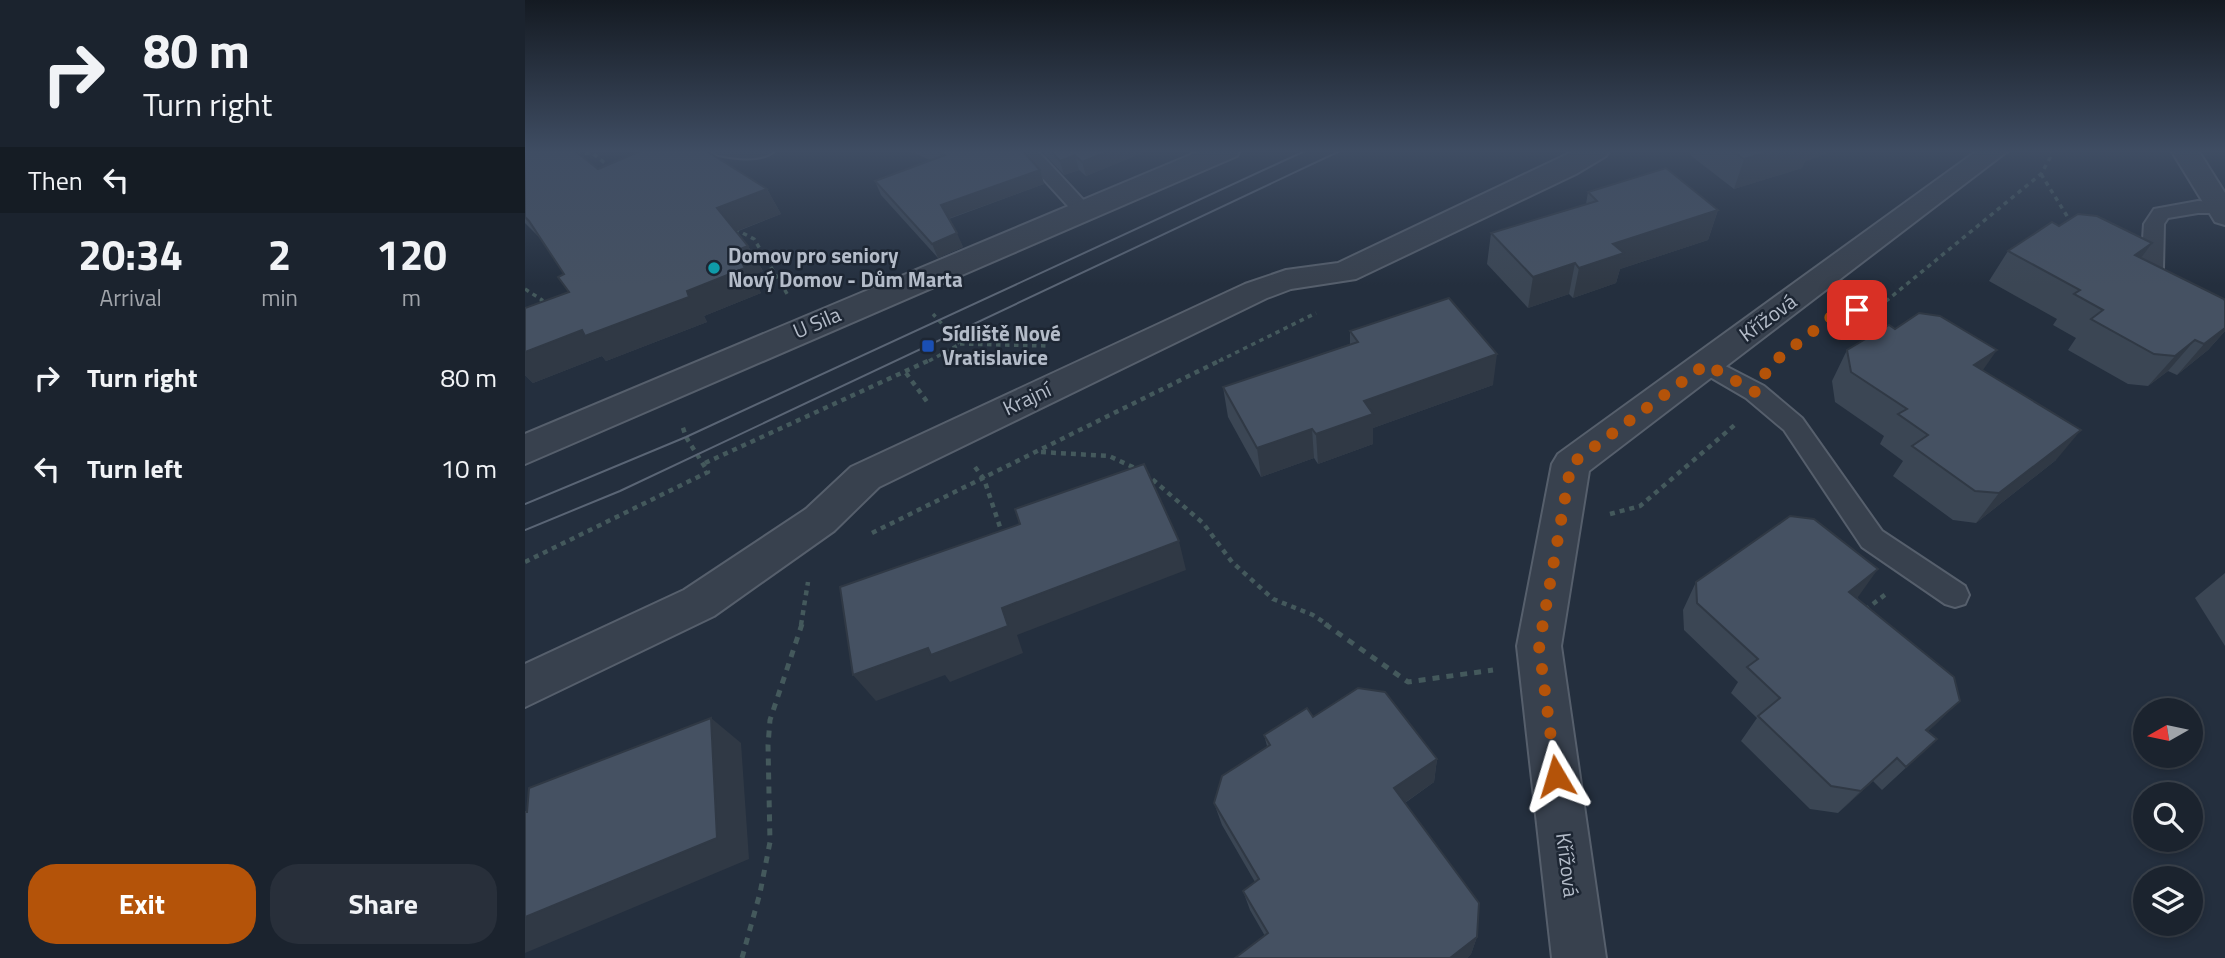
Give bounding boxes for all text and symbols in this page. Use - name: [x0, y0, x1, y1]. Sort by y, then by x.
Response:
- text: 80 m: [143, 12, 250, 87]
- icon: right: [28, 28, 119, 119]
- text: Turn right: [143, 80, 272, 128]
- text: Then: [28, 161, 83, 200]
- icon: left: [97, 161, 135, 199]
- text: 20:34: [78, 222, 183, 286]
- text: 2: [268, 222, 291, 286]
- text: 120: [376, 222, 447, 286]
- place label: Domov pro seniory Nový Domov - Dům Marta: [728, 239, 963, 295]
- marker: Domov pro seniory Nový Domov - Dům Marta: [706, 260, 722, 276]
- text: Arrival: [99, 280, 162, 315]
- text: min: [261, 280, 298, 315]
- text: m: [402, 280, 421, 315]
- pin: [1827, 280, 1887, 340]
- street label: Křížová: [1732, 285, 1803, 349]
- icon: arrive: [1838, 291, 1876, 329]
- street label: U Sila: [788, 297, 846, 346]
- place label: Sídliště Nové Vratislavice: [942, 317, 1061, 373]
- marker: Sídliště Nové Vratislavice: [920, 338, 936, 354]
- text: Turn right: [87, 358, 198, 397]
- text: 80 m: [440, 358, 497, 397]
- icon: right: [28, 359, 66, 397]
- street label: Krajní: [997, 372, 1057, 423]
- text: Turn left: [87, 449, 182, 488]
- text: 10 m: [440, 449, 497, 488]
- icon: left: [28, 450, 66, 488]
- north arrow: [2133, 698, 2203, 768]
- map controls: [2133, 698, 2203, 936]
- position arrow: [1519, 739, 1593, 813]
- button: search: [2133, 782, 2203, 852]
- street label: Křížová: [1548, 831, 1588, 899]
- button: Exit: [28, 864, 256, 944]
- button: Share: [270, 864, 497, 944]
- button: layers: [2133, 866, 2203, 936]

